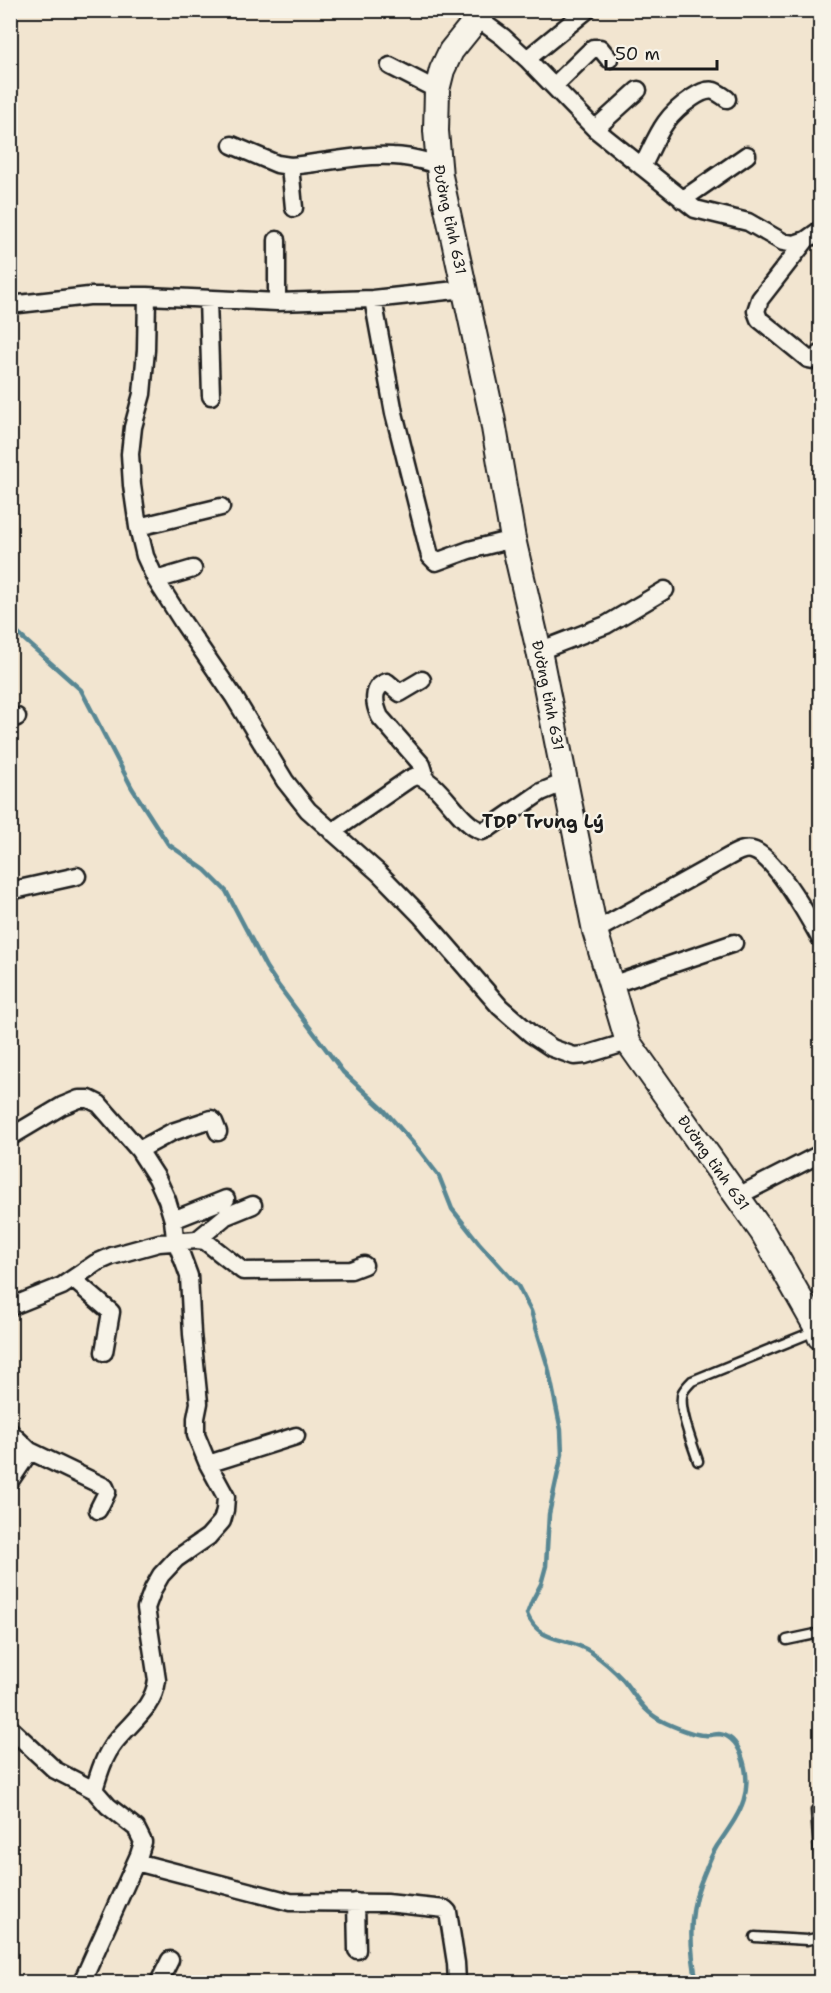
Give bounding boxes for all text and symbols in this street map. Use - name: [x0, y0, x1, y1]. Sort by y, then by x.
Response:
- scale bar: [606, 33, 717, 71]
- text: 50 m: [615, 42, 660, 66]
- street label: Đường tỉnh 631: [429, 164, 471, 276]
- street label: Đường tỉnh 631: [527, 638, 569, 752]
- district label: TDP Trung Lý: [482, 810, 604, 834]
- street label: Đường tỉnh 631: [673, 1111, 754, 1214]

